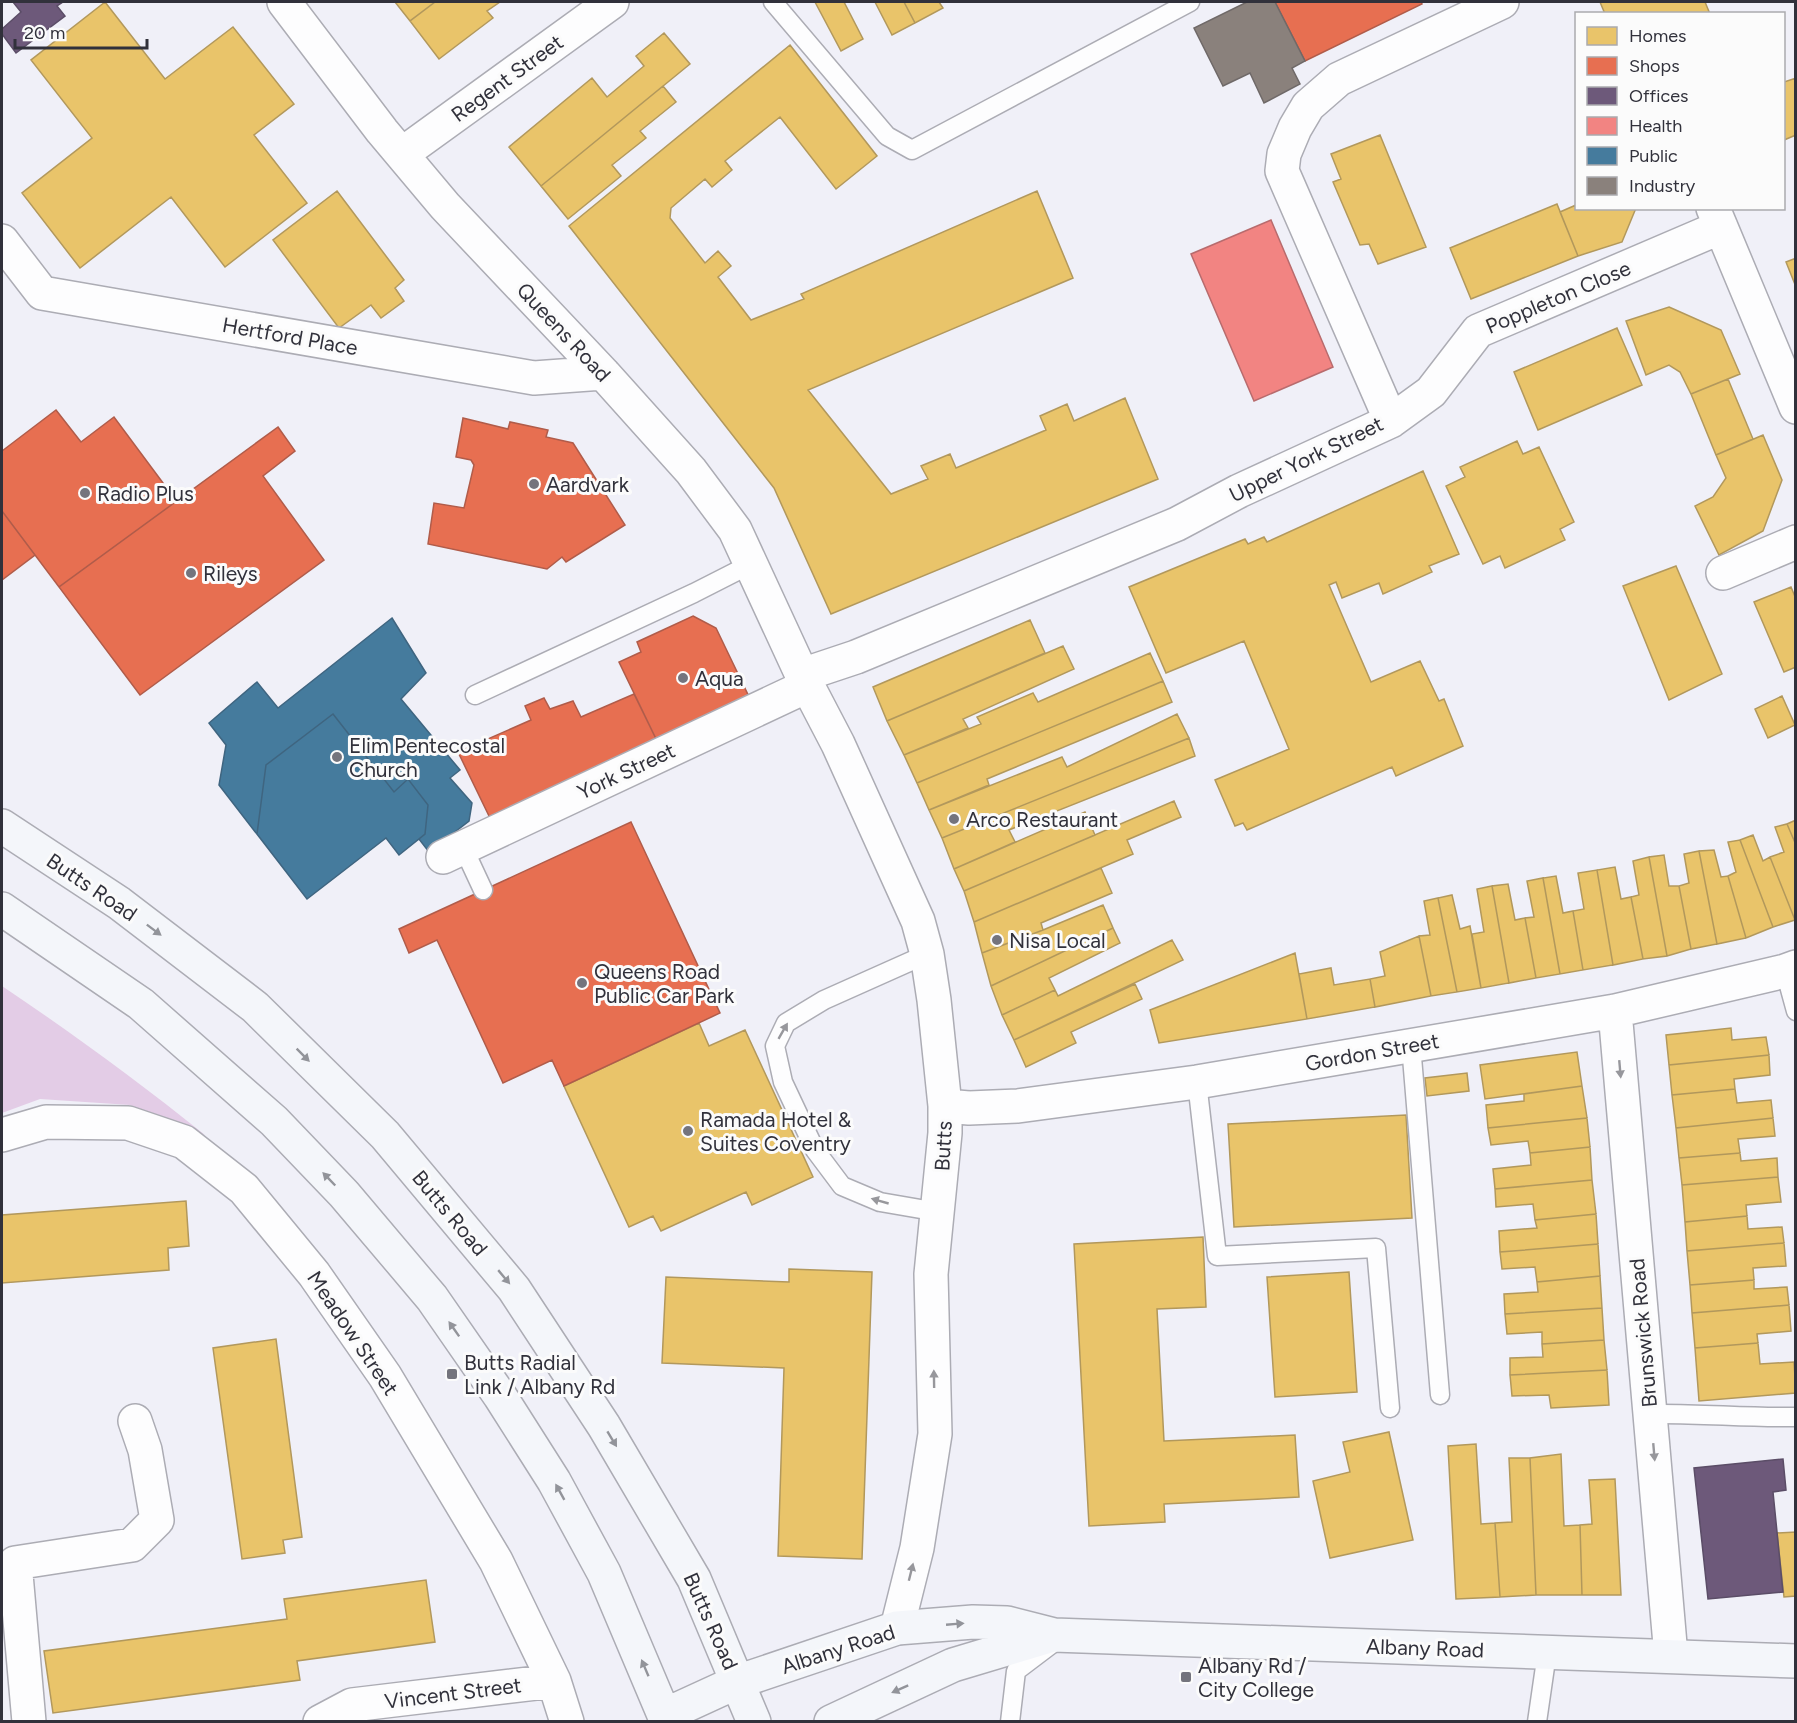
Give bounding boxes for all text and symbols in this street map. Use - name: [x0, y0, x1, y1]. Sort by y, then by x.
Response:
- scale bar: [15, 12, 147, 50]
- legend: [1575, 12, 1785, 210]
- text: 20 m: [24, 22, 65, 44]
- text: Homes: [1629, 25, 1687, 47]
- street label: Regent Street: [446, 29, 568, 127]
- text: Shops: [1629, 55, 1680, 77]
- text: Offices: [1629, 85, 1688, 107]
- text: Health: [1629, 115, 1682, 137]
- text: Public: [1629, 145, 1678, 167]
- text: Industry: [1629, 175, 1696, 197]
- street label: Poppleton Close: [1482, 255, 1634, 339]
- street label: Queens Road: [512, 277, 616, 387]
- street label: Hertford Place: [220, 312, 360, 360]
- street label: Upper York Street: [1225, 411, 1387, 507]
- place label: Aardvark: [546, 472, 630, 497]
- marker: Aardvark: [527, 477, 541, 491]
- place label: Radio Plus: [97, 481, 194, 506]
- marker: Radio Plus: [78, 486, 92, 500]
- place label: Rileys: [203, 561, 258, 586]
- marker: Rileys: [184, 566, 198, 580]
- place label: Aqua: [695, 666, 744, 691]
- marker: Aqua: [676, 671, 690, 685]
- place label: Elim Pentecostal Church: [349, 733, 505, 782]
- street label: York Street: [573, 737, 679, 804]
- marker: Elim Pentecostal Church: [330, 750, 344, 764]
- place label: Arco Restaurant: [966, 807, 1118, 832]
- marker: Arco Restaurant: [947, 812, 961, 826]
- street label: Butts Road: [42, 848, 142, 926]
- one-way arrow: [146, 924, 162, 936]
- place label: Nisa Local: [1009, 928, 1106, 953]
- marker: Nisa Local: [990, 933, 1004, 947]
- place label: Queens Road Public Car Park: [594, 959, 735, 1008]
- marker: Queens Road Public Car Park: [575, 976, 589, 990]
- one-way arrow: [778, 1023, 789, 1039]
- street label: Gordon Street: [1303, 1028, 1441, 1076]
- one-way arrow: [296, 1047, 310, 1061]
- one-way arrow: [1615, 1060, 1625, 1079]
- place label: Ramada Hotel & Suites Coventry: [700, 1107, 852, 1156]
- street label: Butts: [929, 1120, 957, 1172]
- marker: Ramada Hotel & Suites Coventry: [681, 1124, 695, 1138]
- street label: Butts Road: [407, 1165, 493, 1261]
- one-way arrow: [323, 1172, 337, 1186]
- one-way arrow: [871, 1196, 889, 1205]
- street label: Brunswick Road: [1624, 1257, 1662, 1409]
- street label: Meadow Street: [302, 1266, 404, 1400]
- one-way arrow: [497, 1269, 510, 1284]
- one-way arrow: [448, 1321, 460, 1337]
- place label: Butts Radial Link / Albany Rd: [464, 1350, 615, 1399]
- marker: Butts Radial Link / Albany Rd: [445, 1367, 459, 1381]
- one-way arrow: [929, 1369, 939, 1388]
- one-way arrow: [607, 1431, 617, 1448]
- one-way arrow: [1649, 1442, 1658, 1461]
- one-way arrow: [555, 1483, 565, 1500]
- one-way arrow: [907, 1562, 917, 1581]
- street label: Butts Road: [678, 1569, 744, 1673]
- street label: Albany Road: [778, 1619, 898, 1679]
- one-way arrow: [945, 1619, 964, 1629]
- street label: Albany Road: [1366, 1633, 1484, 1663]
- place label: Albany Rd / City College: [1198, 1653, 1314, 1702]
- one-way arrow: [640, 1659, 649, 1676]
- marker: Albany Rd / City College: [1179, 1670, 1193, 1684]
- street label: Vincent Street: [383, 1672, 523, 1714]
- one-way arrow: [892, 1684, 909, 1693]

